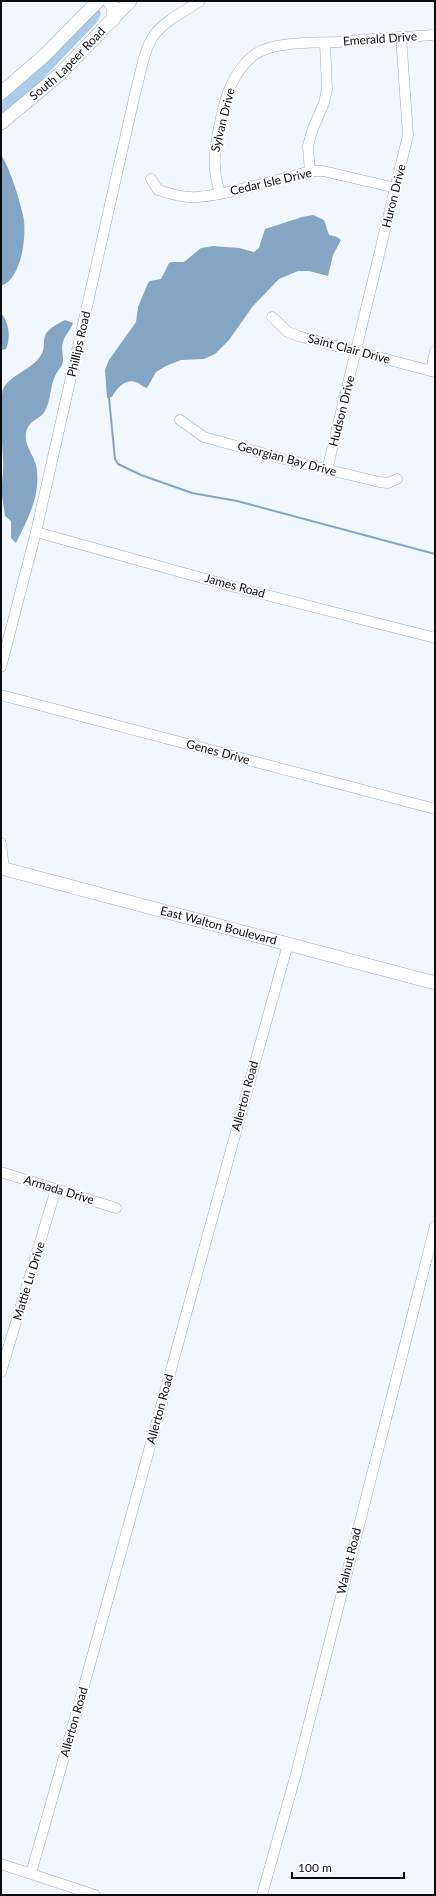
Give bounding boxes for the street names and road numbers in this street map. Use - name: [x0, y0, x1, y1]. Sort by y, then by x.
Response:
- street label: South Lapeer Road: [26, 24, 108, 103]
- street label: Emerald Drive: [342, 28, 418, 49]
- street label: Sylvan Drive: [207, 86, 238, 154]
- street label: Huron Drive: [378, 163, 409, 229]
- street label: Cedar Isle Drive: [229, 165, 313, 198]
- street label: Phillips Road: [64, 310, 93, 378]
- street label: Saint Clair Drive: [306, 330, 392, 367]
- street label: Hudson Drive: [325, 374, 358, 448]
- street label: Georgian Bay Drive: [236, 438, 338, 479]
- street label: James Road: [203, 570, 267, 601]
- street label: Genes Drive: [185, 736, 251, 767]
- street label: East Walton Boulevard: [159, 903, 278, 948]
- street label: Allerton Road: [228, 1059, 261, 1133]
- street label: Armada Drive: [22, 1172, 96, 1207]
- street label: Mattie Lu Drive: [9, 1240, 48, 1322]
- street label: Allerton Road: [143, 1372, 176, 1446]
- street label: Walnut Road: [333, 1526, 364, 1596]
- street label: Allerton Road: [56, 1685, 91, 1759]

